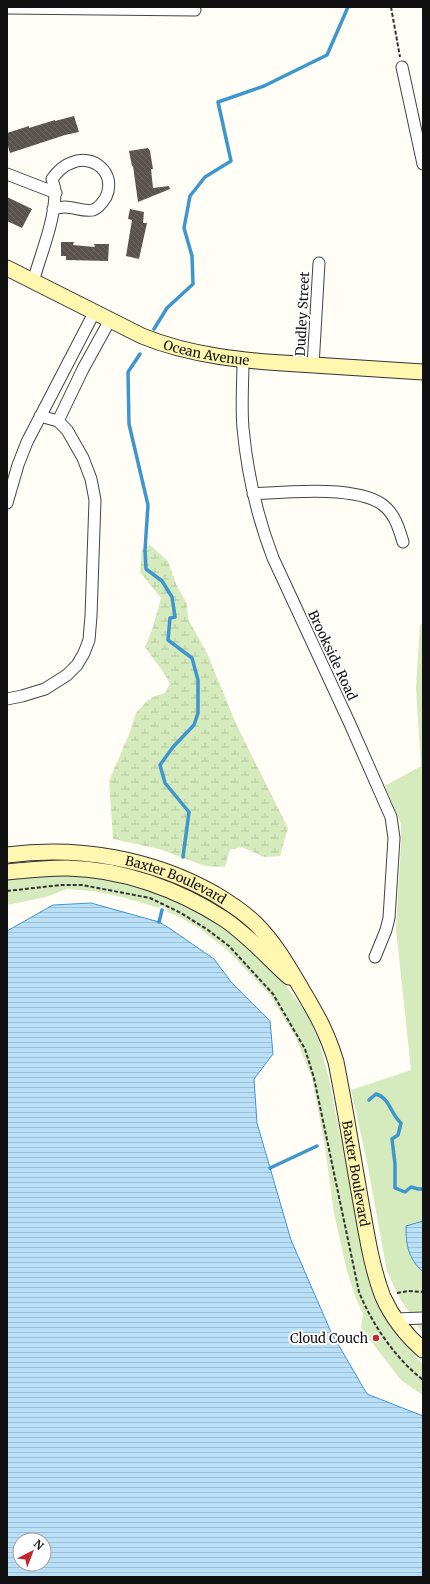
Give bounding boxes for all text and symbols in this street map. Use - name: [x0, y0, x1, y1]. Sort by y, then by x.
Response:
- street label: Dudley Street: [292, 271, 313, 357]
- street label: Ocean Avenue: [161, 336, 250, 369]
- street label: Brookside Road: [304, 607, 361, 703]
- street label: Baxter Boulevard: [123, 852, 229, 908]
- street label: Baxter Boulevard: [338, 1119, 373, 1228]
- place label: Cloud Couch: [290, 1330, 368, 1347]
- marker: Cloud Couch: [371, 1333, 381, 1343]
- north arrow: [12, 1532, 52, 1572]
- text: N: [31, 1536, 47, 1553]

